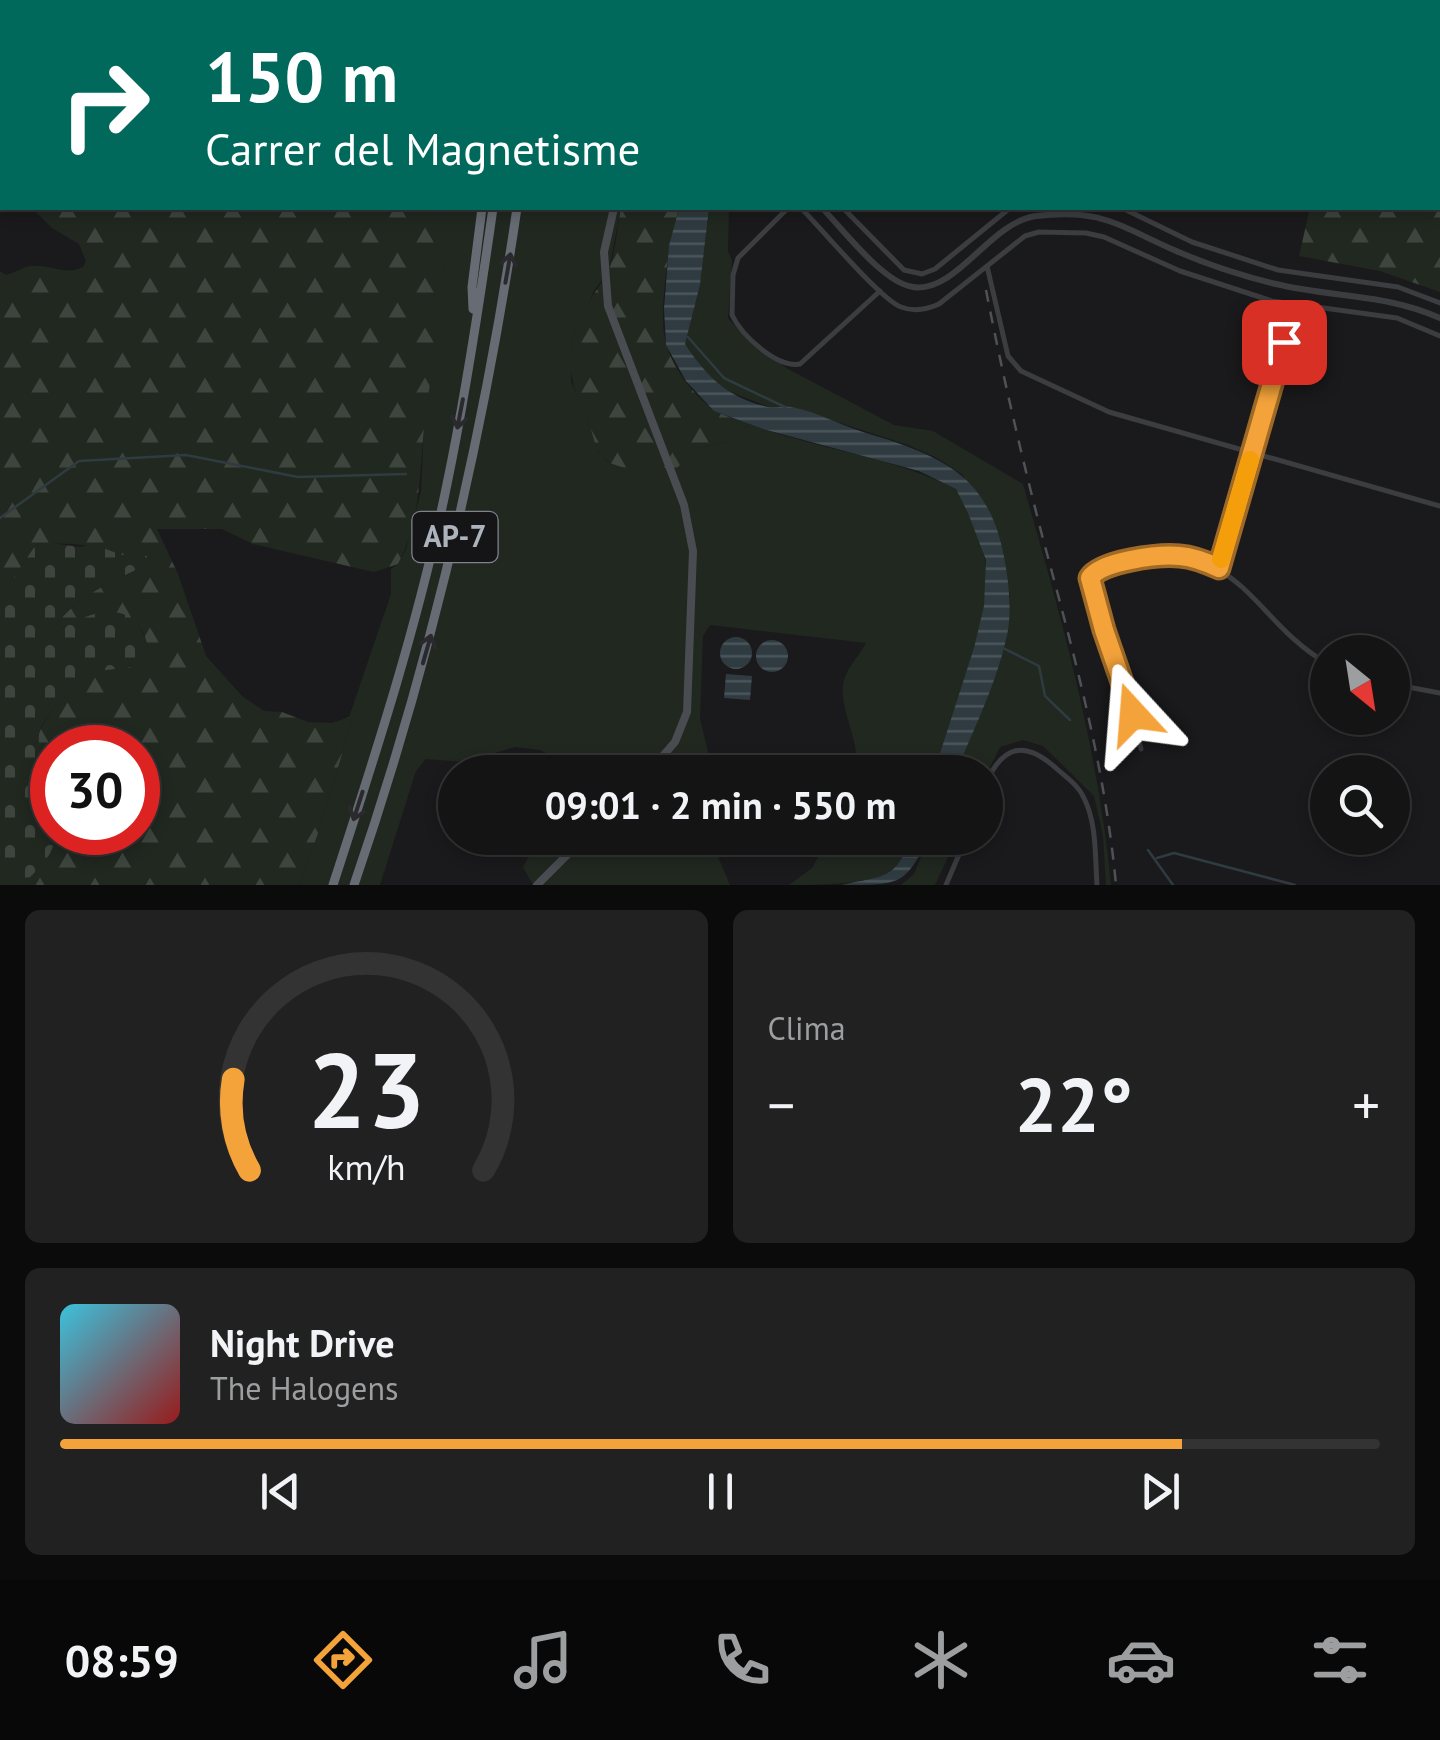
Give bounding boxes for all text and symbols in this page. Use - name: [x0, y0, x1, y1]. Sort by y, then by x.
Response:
- text: 150 m: [205, 31, 398, 121]
- icon: right: [40, 40, 170, 170]
- text: Carrer del Magnetisme: [205, 119, 640, 177]
- one-way arrow: [499, 252, 518, 284]
- pin: [1242, 300, 1327, 385]
- icon: arrive: [1257, 315, 1312, 370]
- one-way arrow: [450, 398, 469, 430]
- road number: AP-7: [412, 512, 498, 562]
- one-way arrow: [419, 634, 437, 665]
- north arrow: [1310, 635, 1410, 735]
- map controls: [1310, 635, 1410, 855]
- position arrow: [1081, 662, 1185, 766]
- speed limit sign: 30: [30, 725, 160, 855]
- button: search: [1310, 755, 1410, 855]
- text: 09:01 · 2 min · 550 m: [545, 780, 896, 829]
- one-way arrow: [348, 790, 366, 822]
- text: Clima: [768, 1007, 846, 1049]
- text: 23: [307, 1022, 425, 1157]
- text: 22°: [1015, 1056, 1133, 1153]
- text: −: [768, 1069, 795, 1140]
- text: +: [1352, 1069, 1380, 1140]
- text: km/h: [327, 1144, 405, 1190]
- text: Night Drive: [210, 1318, 394, 1367]
- text: The Halogens: [210, 1367, 398, 1409]
- icon: previous: [253, 1464, 308, 1519]
- icon: pause: [693, 1464, 748, 1519]
- icon: next: [1133, 1464, 1188, 1519]
- icon: directions: [308, 1625, 378, 1695]
- icon: music: [508, 1625, 578, 1695]
- icon: phone: [707, 1625, 777, 1695]
- icon: climate: [906, 1625, 976, 1695]
- icon: car: [1106, 1625, 1176, 1695]
- icon: filters: [1305, 1625, 1375, 1695]
- text: 08:59: [65, 1631, 179, 1689]

